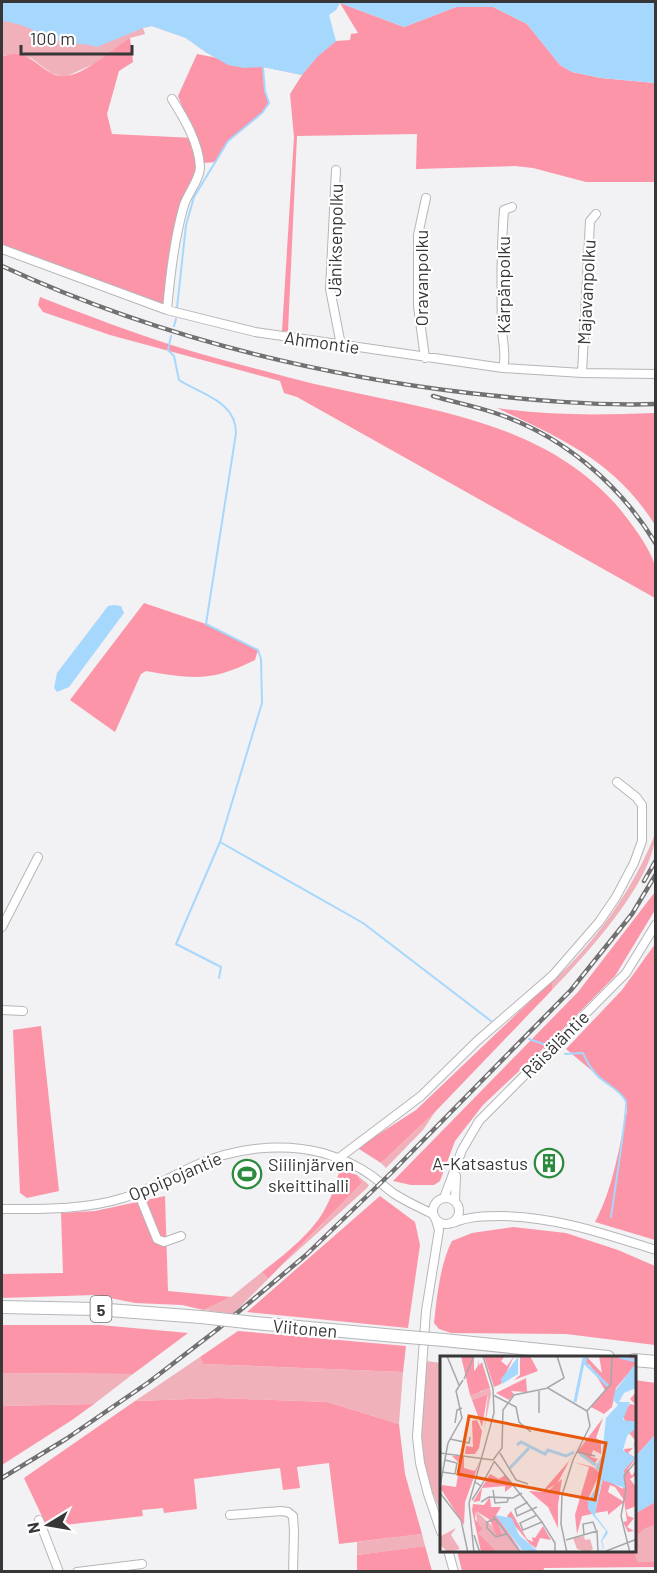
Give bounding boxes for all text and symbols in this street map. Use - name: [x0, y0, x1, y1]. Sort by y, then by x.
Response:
- scale bar: [21, 18, 132, 56]
- text: 100 m: [30, 27, 75, 49]
- street label: Jäniksenpolku: [323, 183, 347, 297]
- street label: Oravanpolku: [410, 230, 432, 326]
- street label: Kärpänpolku: [492, 236, 514, 334]
- street label: Majavanpolku: [572, 239, 600, 345]
- street label: Ahmontie: [283, 326, 361, 358]
- street label: Räisäläntie: [517, 1006, 593, 1082]
- street label: Oppipojantie: [125, 1146, 225, 1206]
- building icon: A-Katsastus: [533, 1147, 565, 1179]
- place label: A-Katsastus: [432, 1152, 528, 1174]
- place label: Siilinjärven skeittihalli: [268, 1153, 354, 1196]
- sports icon: Siilinjärven skeittihalli: [231, 1158, 263, 1190]
- road number: 5: [90, 1296, 112, 1322]
- street label: Viitonen: [272, 1314, 338, 1342]
- inset map: [440, 1356, 636, 1552]
- north arrow: [18, 1495, 78, 1555]
- text: N: [22, 1521, 43, 1535]

